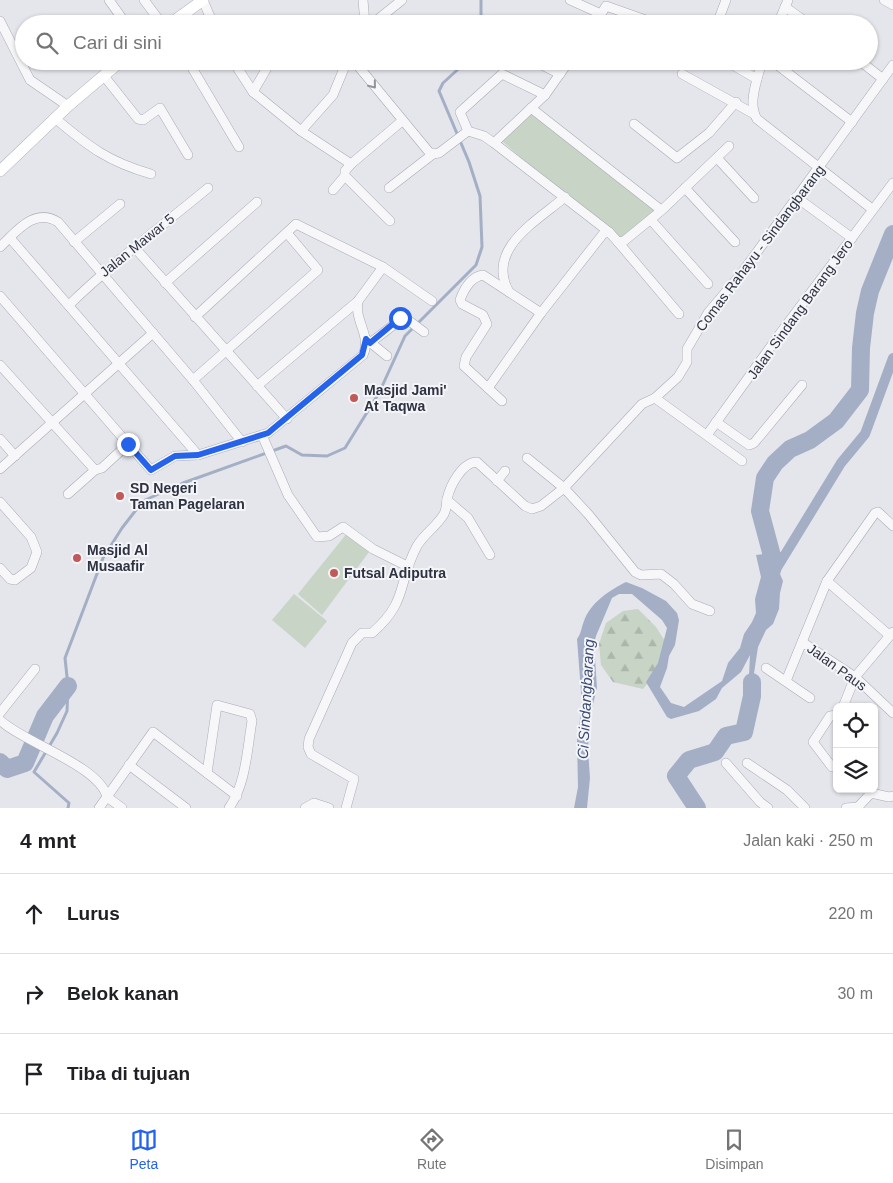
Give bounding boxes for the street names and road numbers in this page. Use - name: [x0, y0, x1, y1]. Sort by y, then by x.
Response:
- street label: Comas Rahayu - Sindangbarang: [692, 162, 828, 334]
- street label: Jalan Mawar 5: [97, 210, 178, 280]
- street label: Jalan Sindang Barang Jero: [744, 236, 856, 382]
- street label: Jalan Paus: [804, 640, 870, 694]

